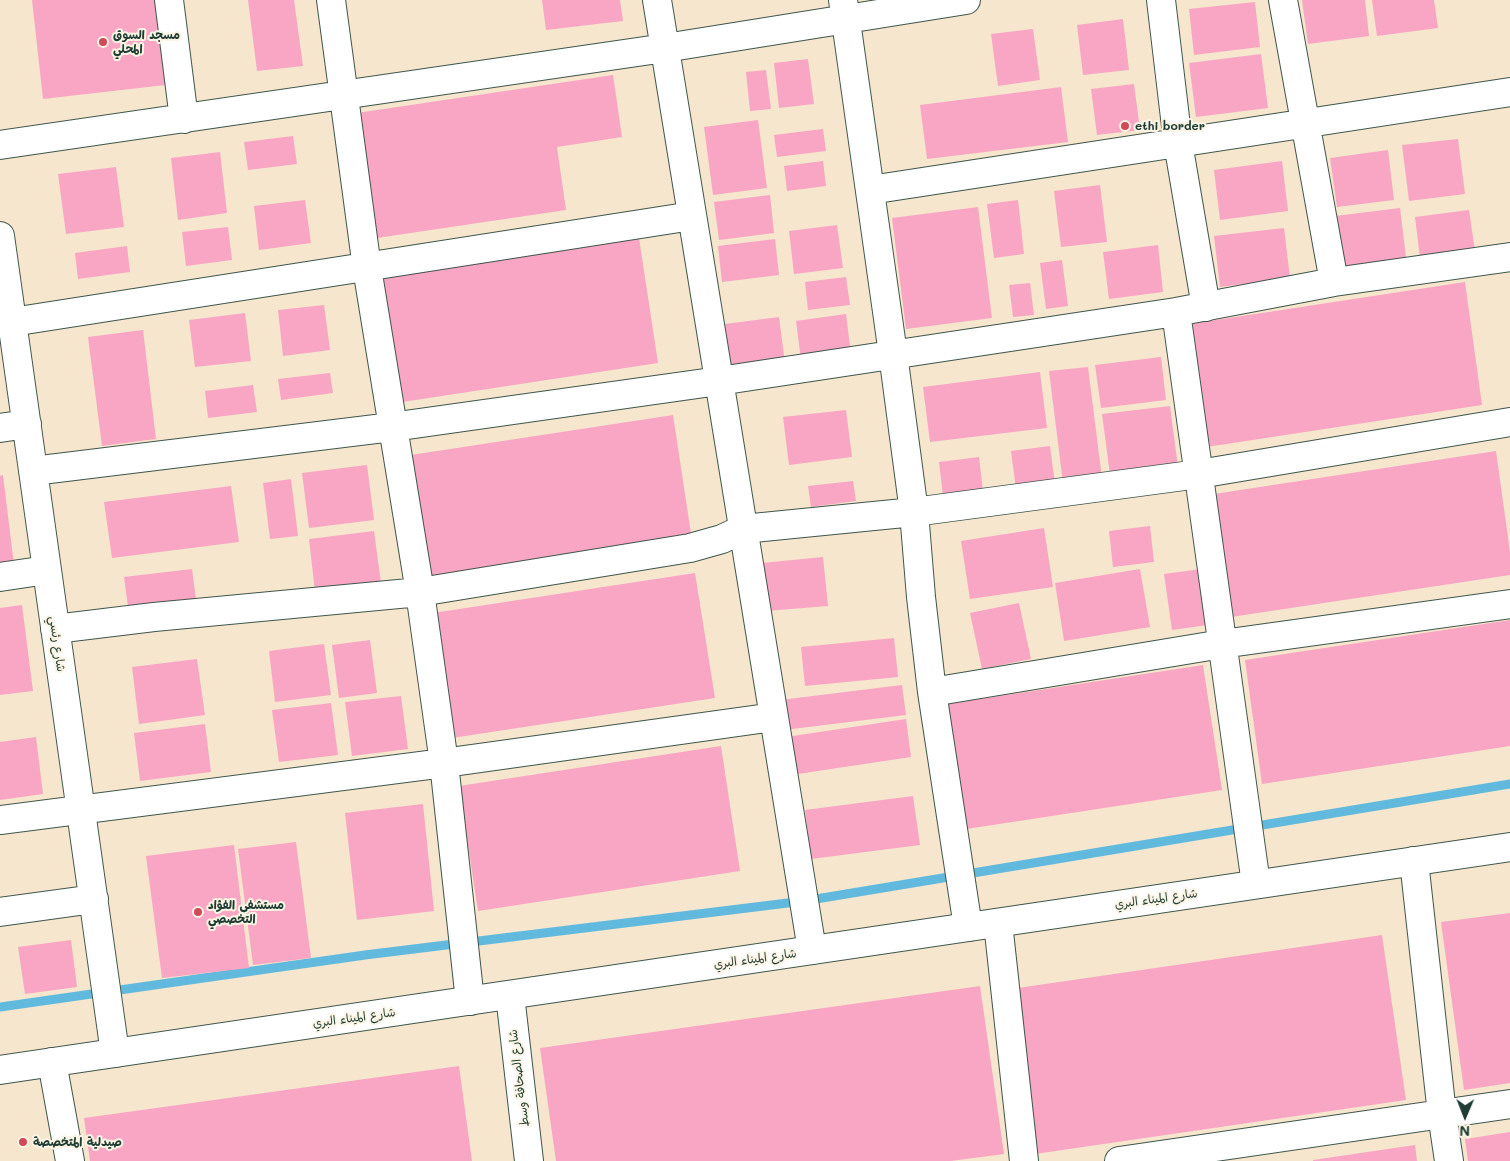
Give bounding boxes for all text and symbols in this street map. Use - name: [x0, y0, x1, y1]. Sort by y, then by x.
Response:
- place label: مسجد السوق المحلي: [113, 28, 180, 56]
- marker: مسجد السوق المحلي: [97, 36, 109, 48]
- place label: ethi border: [1135, 119, 1205, 133]
- marker: ethi border: [1119, 120, 1131, 132]
- street label: شارع رئسي: [46, 615, 68, 673]
- street label: شارع الميناء البري: [1114, 886, 1198, 912]
- place label: مستشفى الفؤاد التخصصي: [208, 898, 284, 926]
- marker: مستشفى الفؤاد التخصصي: [192, 906, 204, 918]
- street label: شارع الميناء البري: [713, 946, 797, 972]
- street label: شارع الميناء البري: [312, 1005, 396, 1031]
- street label: شارع الصحافة وسط: [506, 1029, 532, 1127]
- north arrow: [1440, 1091, 1490, 1141]
- text: N: [1459, 1122, 1470, 1141]
- place label: صيدلية المتخصصة: [33, 1135, 122, 1149]
- marker: صيدلية المتخصصة: [17, 1136, 29, 1148]

